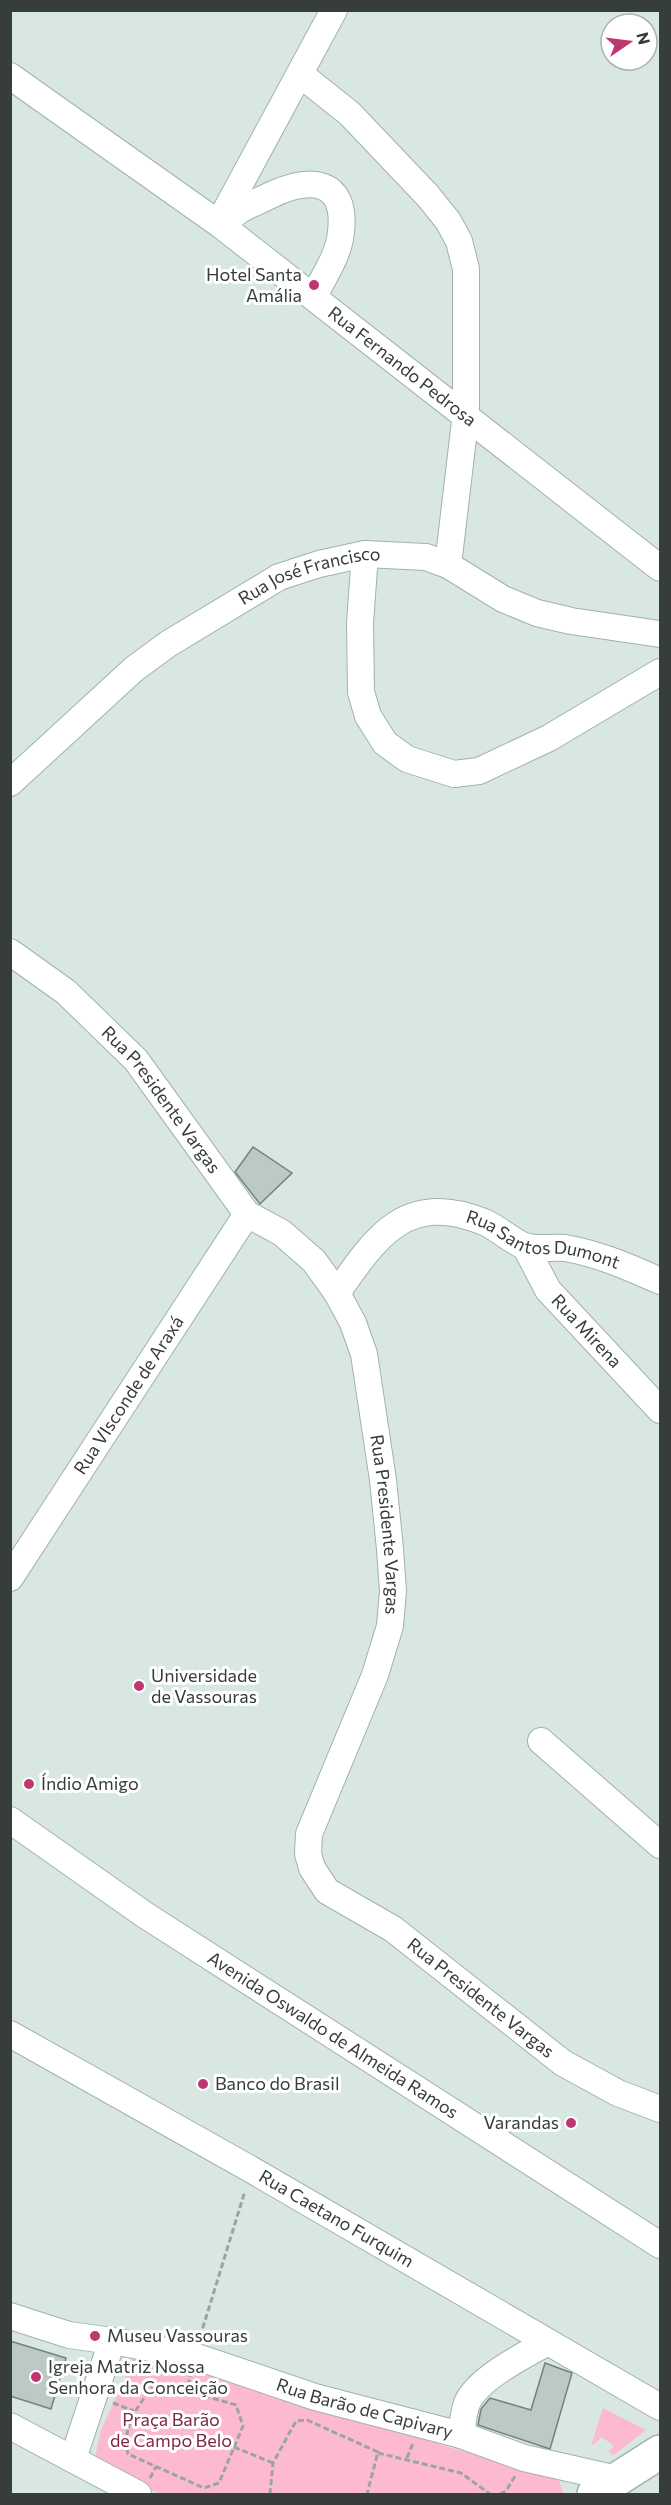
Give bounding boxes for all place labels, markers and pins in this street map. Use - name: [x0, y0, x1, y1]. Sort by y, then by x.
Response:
- place label: Hotel Santa Amália: [206, 263, 302, 306]
- marker: Hotel Santa Amália: [307, 278, 321, 292]
- place label: Universidade de Vassouras: [151, 1664, 257, 1707]
- marker: Universidade de Vassouras: [132, 1679, 146, 1693]
- place label: Índio Amigo: [41, 1772, 139, 1794]
- marker: Índio Amigo: [22, 1777, 36, 1791]
- place label: Banco do Brasil: [215, 2072, 339, 2094]
- marker: Banco do Brasil: [196, 2077, 210, 2091]
- place label: Varandas: [483, 2111, 559, 2133]
- marker: Varandas: [564, 2116, 578, 2130]
- place label: Museu Vassouras: [107, 2324, 248, 2346]
- marker: Museu Vassouras: [88, 2329, 102, 2343]
- place label: Igreja Matriz Nossa Senhora da Conceição: [48, 2355, 228, 2398]
- marker: Igreja Matriz Nossa Senhora da Conceição: [29, 2370, 43, 2384]

